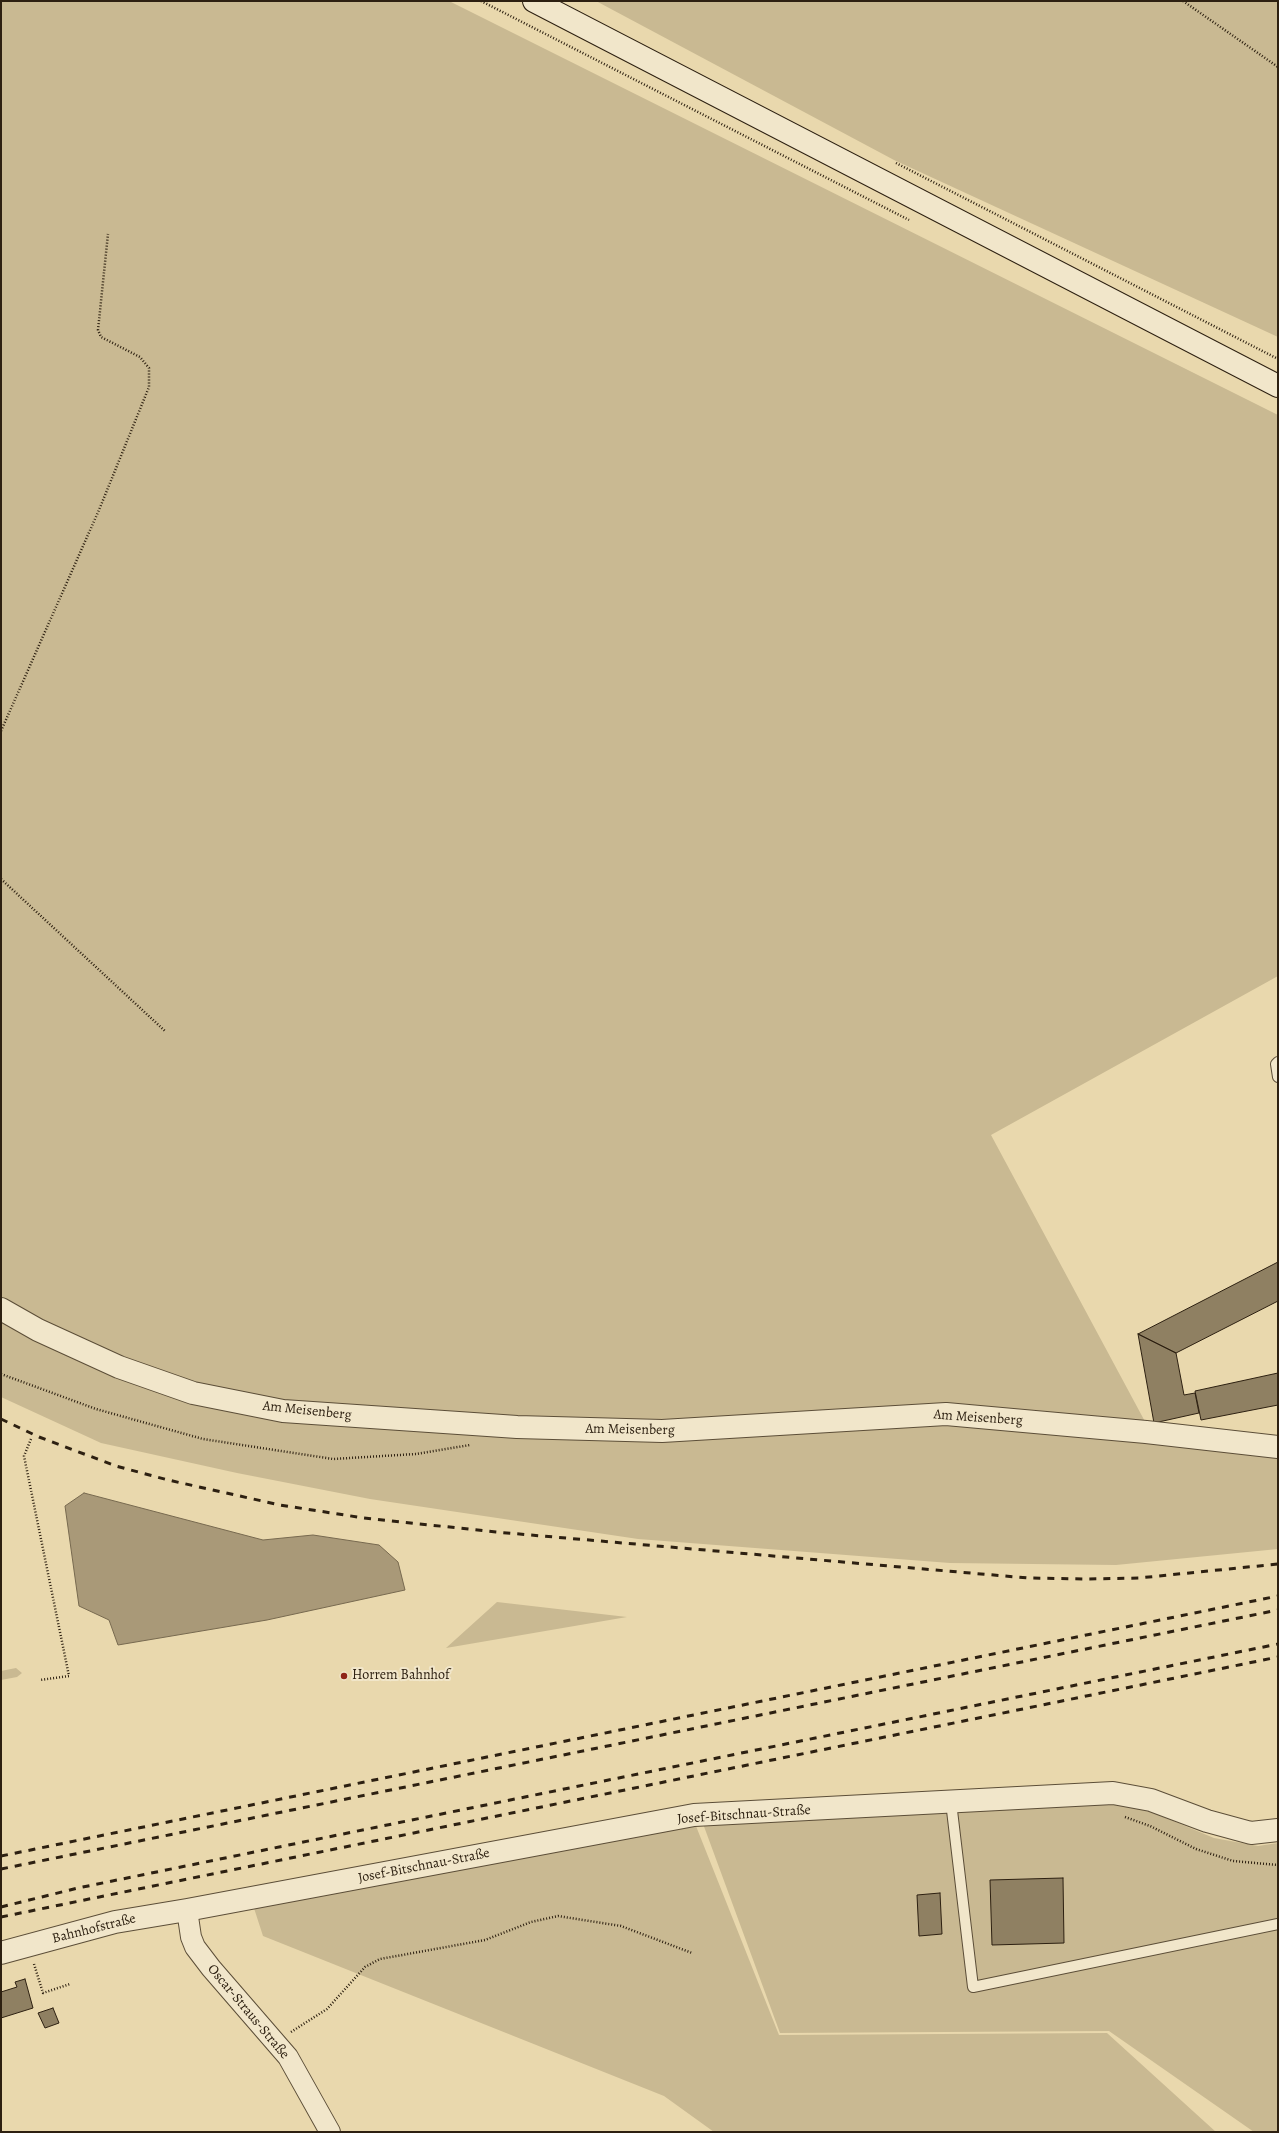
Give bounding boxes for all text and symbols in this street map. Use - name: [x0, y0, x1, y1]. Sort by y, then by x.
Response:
- street label: Am Meisenberg: [262, 1398, 352, 1424]
- street label: Am Meisenberg: [933, 1407, 1023, 1429]
- street label: Am Meisenberg: [585, 1421, 675, 1439]
- place label: Horrem Bahnhof: [352, 1668, 450, 1684]
- marker: Horrem Bahnhof: [339, 1671, 349, 1681]
- street label: Josef-Bitschnau-Straße: [677, 1802, 811, 1828]
- street label: Josef-Bitschnau-Straße: [357, 1845, 491, 1887]
- street label: Bahnhofstraße: [50, 1910, 138, 1948]
- street label: Oscar-Straus-Straße: [203, 1961, 293, 2063]

